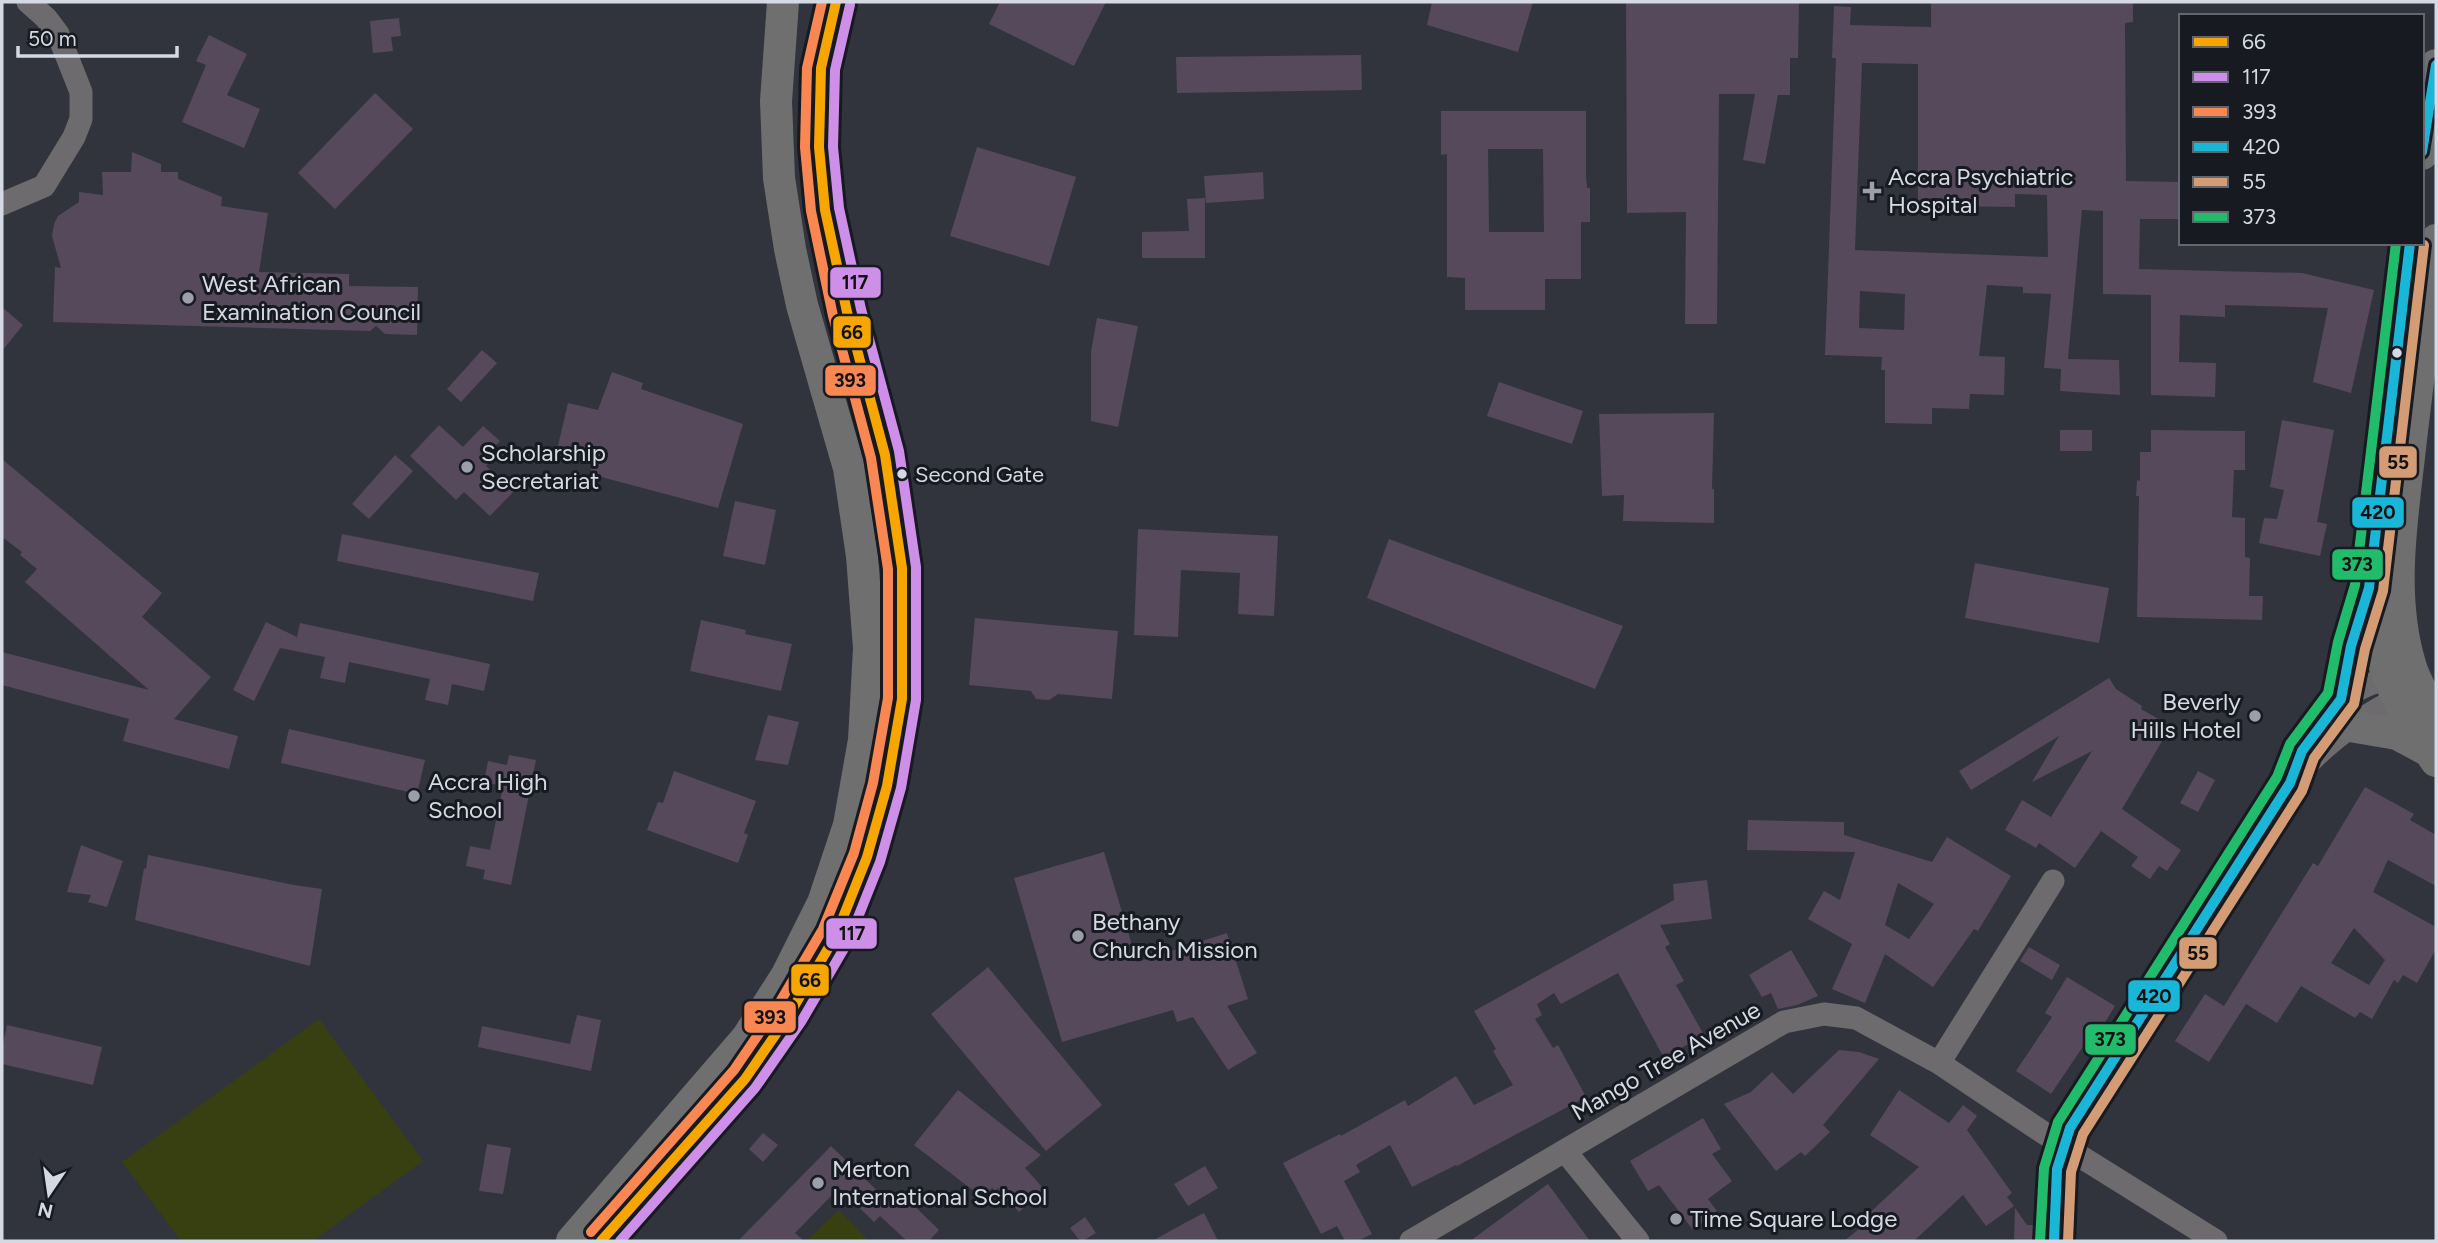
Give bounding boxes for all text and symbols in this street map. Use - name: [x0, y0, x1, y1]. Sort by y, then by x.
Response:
- scale bar: [18, 14, 177, 58]
- legend: [2179, 14, 2424, 245]
- text: 50 m: [28, 26, 77, 51]
- text: 66: [2242, 29, 2266, 54]
- text: 117: [2242, 64, 2271, 89]
- text: 393: [2242, 99, 2277, 124]
- text: 420: [2242, 134, 2280, 159]
- place label: Accra Psychiatric Hospital: [1888, 162, 2074, 219]
- text: 55: [2242, 169, 2266, 194]
- marker: Accra Psychiatric Hospital: [1862, 181, 1882, 201]
- text: 373: [2242, 204, 2276, 229]
- line badge: 117: [829, 266, 882, 299]
- place label: West African Examination Council: [202, 269, 421, 326]
- text: 117: [842, 271, 868, 294]
- marker: West African Examination Council: [180, 290, 196, 306]
- line badge: 66: [832, 315, 872, 349]
- text: 66: [841, 321, 863, 344]
- unlabelled marker: [2390, 346, 2404, 360]
- line badge: 393: [824, 364, 877, 397]
- text: 393: [834, 369, 866, 392]
- place label: Scholarship Secretariat: [481, 438, 606, 495]
- line badge: 55: [2378, 445, 2418, 479]
- text: 55: [2387, 451, 2409, 474]
- marker: Scholarship Secretariat: [459, 459, 475, 475]
- place label: Second Gate: [915, 461, 1044, 488]
- marker: Second Gate: [895, 467, 909, 481]
- line badge: 420: [2351, 496, 2405, 529]
- text: 420: [2360, 501, 2396, 524]
- line badge: 373: [2331, 548, 2384, 581]
- text: 373: [2341, 553, 2373, 576]
- place label: Beverly Hills Hotel: [2130, 687, 2241, 744]
- marker: Beverly Hills Hotel: [2247, 708, 2263, 724]
- place label: Accra High School: [428, 767, 547, 824]
- marker: Accra High School: [406, 788, 422, 804]
- place label: Bethany Church Mission: [1092, 907, 1258, 964]
- line badge: 117: [825, 917, 878, 950]
- text: 117: [839, 922, 865, 945]
- marker: Bethany Church Mission: [1070, 928, 1086, 944]
- line badge: 55: [2178, 936, 2218, 970]
- text: 55: [2187, 942, 2209, 965]
- line badge: 66: [790, 963, 830, 997]
- text: 66: [799, 969, 821, 992]
- line badge: 420: [2127, 979, 2181, 1013]
- text: 420: [2136, 985, 2172, 1008]
- street label: Mango Tree Avenue: [1566, 995, 1765, 1126]
- line badge: 393: [743, 1000, 797, 1034]
- text: 393: [754, 1006, 786, 1029]
- line badge: 373: [2084, 1023, 2137, 1056]
- text: 373: [2094, 1028, 2126, 1051]
- place label: Merton International School: [832, 1154, 1047, 1211]
- north arrow: [14, 1159, 84, 1229]
- marker: Merton International School: [810, 1175, 826, 1191]
- text: N: [36, 1197, 55, 1223]
- place label: Time Square Lodge: [1690, 1204, 1897, 1233]
- marker: Time Square Lodge: [1668, 1211, 1684, 1227]

